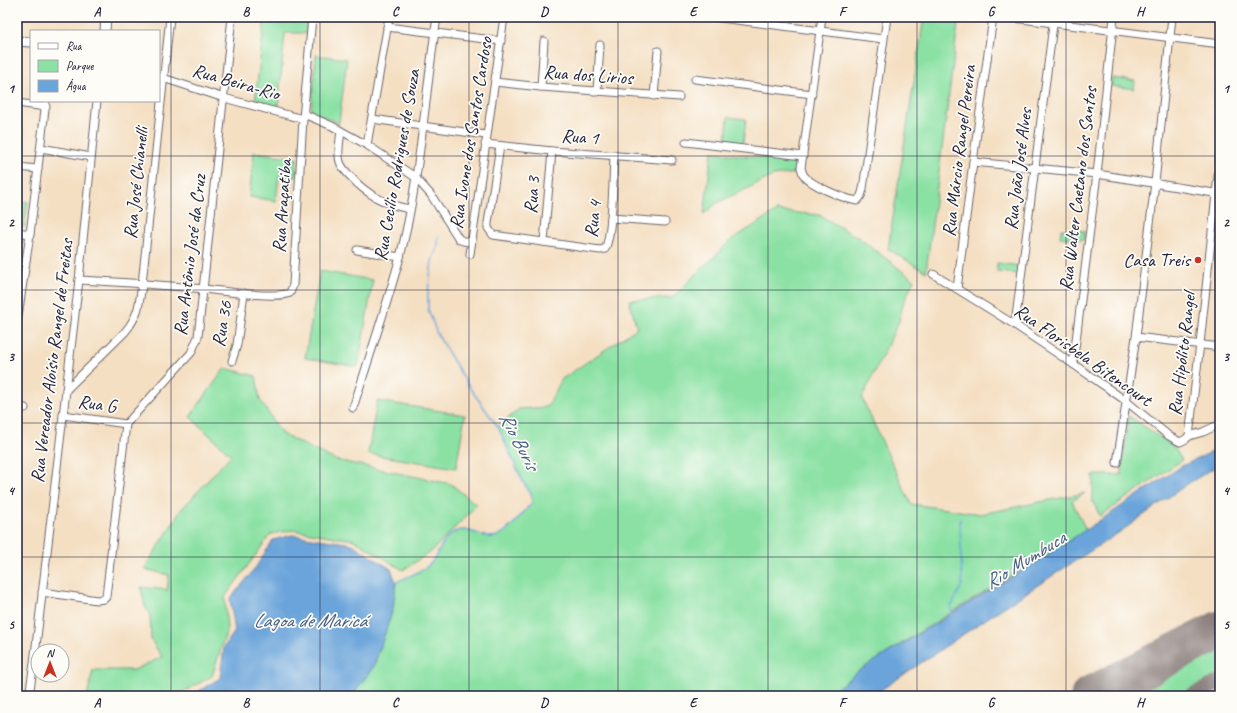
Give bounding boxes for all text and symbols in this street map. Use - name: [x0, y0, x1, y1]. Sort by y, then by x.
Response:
- text: A: [94, 4, 102, 20]
- text: B: [243, 4, 251, 20]
- text: C: [392, 4, 400, 20]
- text: D: [540, 4, 549, 20]
- text: E: [690, 4, 699, 20]
- text: F: [839, 4, 848, 20]
- text: G: [988, 4, 996, 20]
- text: H: [1136, 4, 1146, 20]
- legend: [30, 30, 160, 102]
- street label: Rua Ivone dos Santos Cardoso: [444, 34, 498, 231]
- text: Rua: [66, 38, 83, 54]
- text: Parque: [66, 58, 95, 74]
- street label: Rua Beira-Rio: [190, 58, 285, 106]
- street label: Rua dos Lirios: [542, 60, 636, 90]
- street label: Rua Márcio Rangel Pereira: [937, 63, 982, 238]
- street label: Rua Cecílio Rodrigues de Souza: [368, 66, 426, 262]
- text: Água: [66, 78, 87, 94]
- text: 1: [8, 81, 16, 97]
- text: 1: [1223, 81, 1231, 97]
- street label: Rua Walter Caetano dos Santos: [1054, 83, 1103, 292]
- street label: Rua João José Alves: [999, 105, 1038, 231]
- street label: Rua José Chianelli: [118, 123, 154, 240]
- street label: Rua 1: [560, 124, 601, 150]
- street label: Rua Araçatiba: [267, 156, 297, 254]
- street label: Rua Antônio José da Cruz: [168, 172, 212, 337]
- street label: Rua 3: [518, 174, 546, 215]
- street label: Rua 4: [579, 197, 607, 239]
- text: 2: [8, 215, 15, 231]
- text: 2: [1223, 215, 1230, 231]
- street label: Rua Vereador Aloísio Rangel de Freitas: [25, 236, 79, 484]
- place label: Casa Treis: [1123, 248, 1192, 272]
- marker: Casa Treis: [1193, 255, 1203, 265]
- street label: Rua Hipólito Rangel: [1163, 287, 1202, 417]
- street label: Rua 36: [206, 298, 238, 349]
- street label: Rua Florisbela Bitencourt: [1009, 298, 1158, 412]
- text: 3: [8, 349, 15, 365]
- text: 3: [1223, 349, 1230, 365]
- street label: Rua G: [76, 389, 119, 419]
- water label: Rio Buris: [493, 408, 546, 477]
- text: 4: [8, 483, 16, 499]
- text: 4: [1223, 483, 1231, 499]
- water label: Rio Mumbuca: [980, 524, 1072, 595]
- water label: Lagoa de Maricá: [254, 608, 372, 633]
- text: 5: [8, 617, 15, 633]
- text: 5: [1223, 617, 1230, 633]
- north arrow: [30, 643, 70, 683]
- text: N: [47, 646, 56, 660]
- text: A: [94, 695, 102, 711]
- text: B: [243, 695, 251, 711]
- text: C: [392, 695, 400, 711]
- text: D: [540, 695, 549, 711]
- text: E: [690, 695, 699, 711]
- text: F: [839, 695, 848, 711]
- text: G: [988, 695, 996, 711]
- text: H: [1136, 695, 1146, 711]

